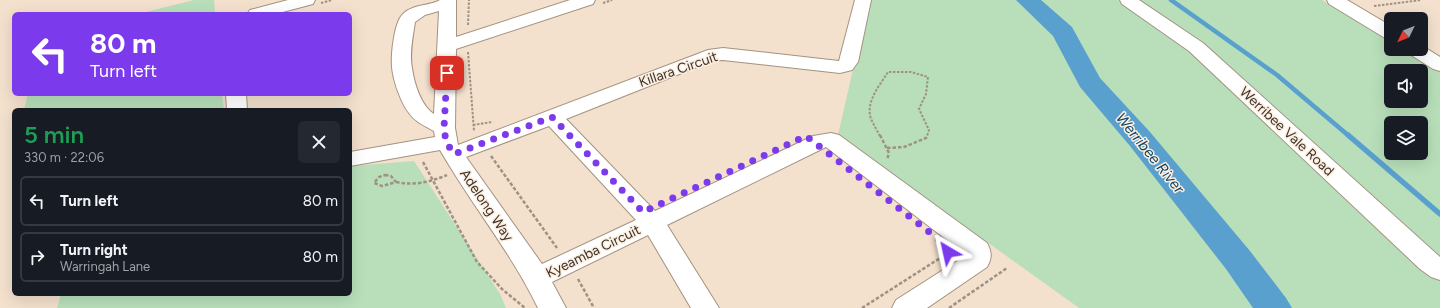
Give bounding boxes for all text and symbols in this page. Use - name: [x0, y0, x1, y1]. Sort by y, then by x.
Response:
- north arrow: [1384, 12, 1428, 56]
- map controls: [1384, 12, 1428, 160]
- text: 80 m: [90, 26, 156, 60]
- icon: left: [24, 28, 76, 80]
- street label: Killara Circuit: [636, 48, 720, 91]
- pin: [430, 56, 464, 90]
- text: Turn left: [90, 60, 157, 82]
- icon: arrive: [436, 62, 458, 84]
- button: sound: [1384, 64, 1428, 108]
- street label: Werribee Vale Road: [1236, 83, 1337, 179]
- water label: Werribee River: [1112, 109, 1189, 198]
- button: layers: [1384, 116, 1428, 160]
- text: 5 min: [24, 120, 84, 149]
- button: close: [298, 121, 340, 163]
- text: 330 m · 22:06: [24, 150, 104, 165]
- street label: Adelong Way: [456, 166, 517, 245]
- icon: left: [26, 190, 48, 212]
- text: Turn left: [60, 192, 118, 210]
- text: 80 m: [303, 192, 338, 210]
- street label: Kyeamba Circuit: [543, 221, 643, 282]
- position arrow: [927, 231, 969, 273]
- text: Turn right: [60, 241, 128, 259]
- icon: right: [26, 246, 48, 268]
- text: 80 m: [303, 248, 338, 266]
- text: Warringah Lane: [60, 259, 150, 274]

